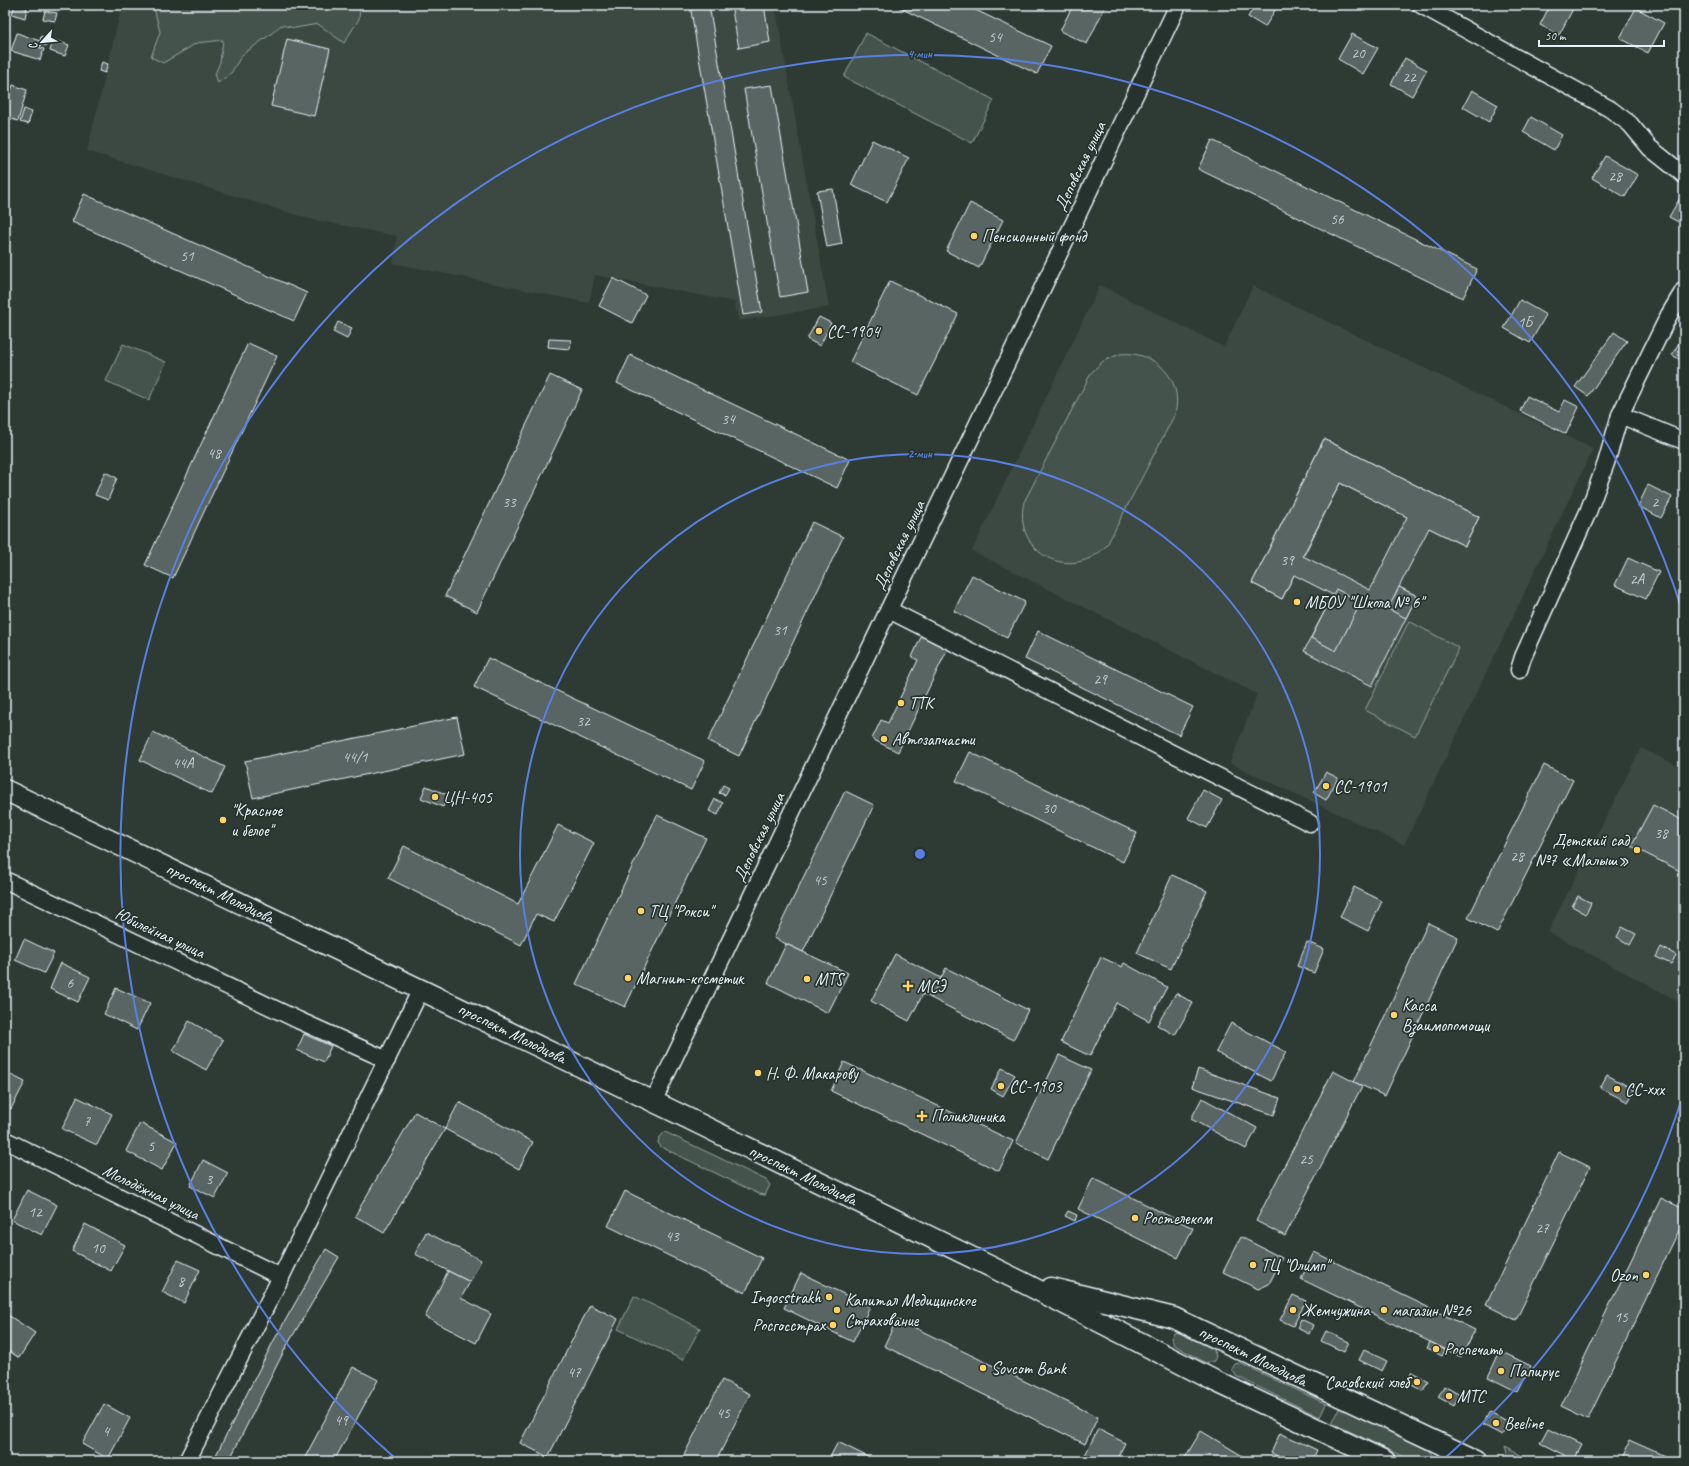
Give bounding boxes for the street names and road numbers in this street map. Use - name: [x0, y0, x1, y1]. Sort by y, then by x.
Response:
- street label: Деповская улица: [1049, 117, 1111, 214]
- street label: Деповская улица: [868, 496, 930, 593]
- street label: Деповская улица: [728, 788, 790, 885]
- street label: проспект Молодцова: [163, 858, 279, 929]
- street label: Юбилейная улица: [112, 903, 209, 963]
- street label: проспект Молодцова: [455, 998, 571, 1069]
- street label: проспект Молодцова: [746, 1140, 862, 1211]
- street label: Молодёжная улица: [99, 1160, 204, 1225]
- street label: проспект Молодцова: [1196, 1321, 1312, 1392]

